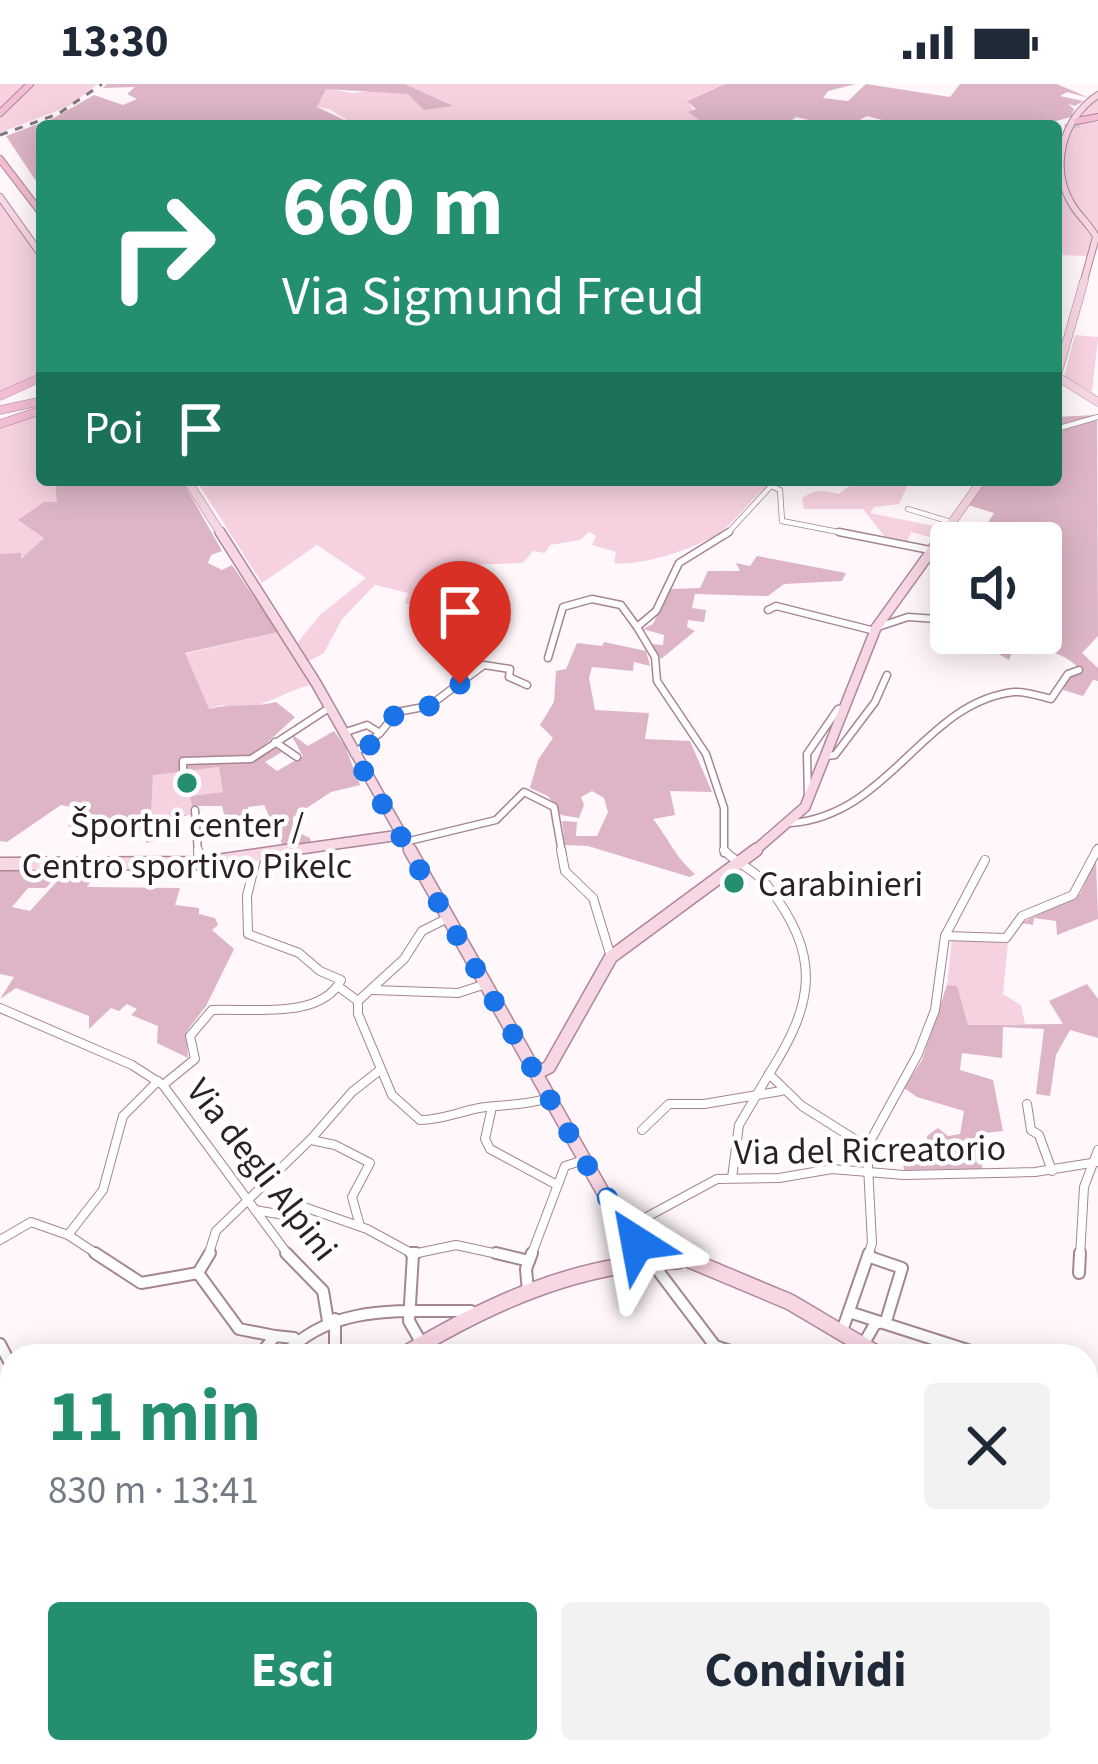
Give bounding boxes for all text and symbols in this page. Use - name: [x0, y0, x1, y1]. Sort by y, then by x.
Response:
- text: 13:30: [60, 10, 169, 74]
- text: 660 m: [282, 148, 504, 268]
- icon: right: [84, 168, 240, 324]
- text: Via Sigmund Freud: [282, 259, 705, 336]
- icon: arrive: [168, 396, 234, 462]
- text: Poi: [84, 397, 144, 461]
- map controls: [930, 522, 1062, 654]
- button: sound: [930, 522, 1062, 654]
- pin: [409, 561, 511, 684]
- icon: arrive: [427, 579, 493, 645]
- marker: Športni center / Centro sportivo Pikelc: [174, 770, 200, 796]
- place label: Športni center / Centro sportivo Pikelc: [22, 800, 352, 892]
- place label: Carabinieri: [758, 859, 923, 910]
- marker: Carabinieri: [721, 870, 747, 896]
- street label: Via degli Alpini: [174, 1068, 350, 1272]
- street label: Via del Ricreatorio: [734, 1123, 1006, 1178]
- position arrow: [574, 1180, 700, 1306]
- text: 11 min: [48, 1366, 261, 1469]
- button: close: [924, 1383, 1050, 1509]
- text: 830 m · 13:41: [48, 1463, 259, 1519]
- button: Esci: [48, 1602, 537, 1740]
- button: Condividi: [561, 1602, 1050, 1740]

